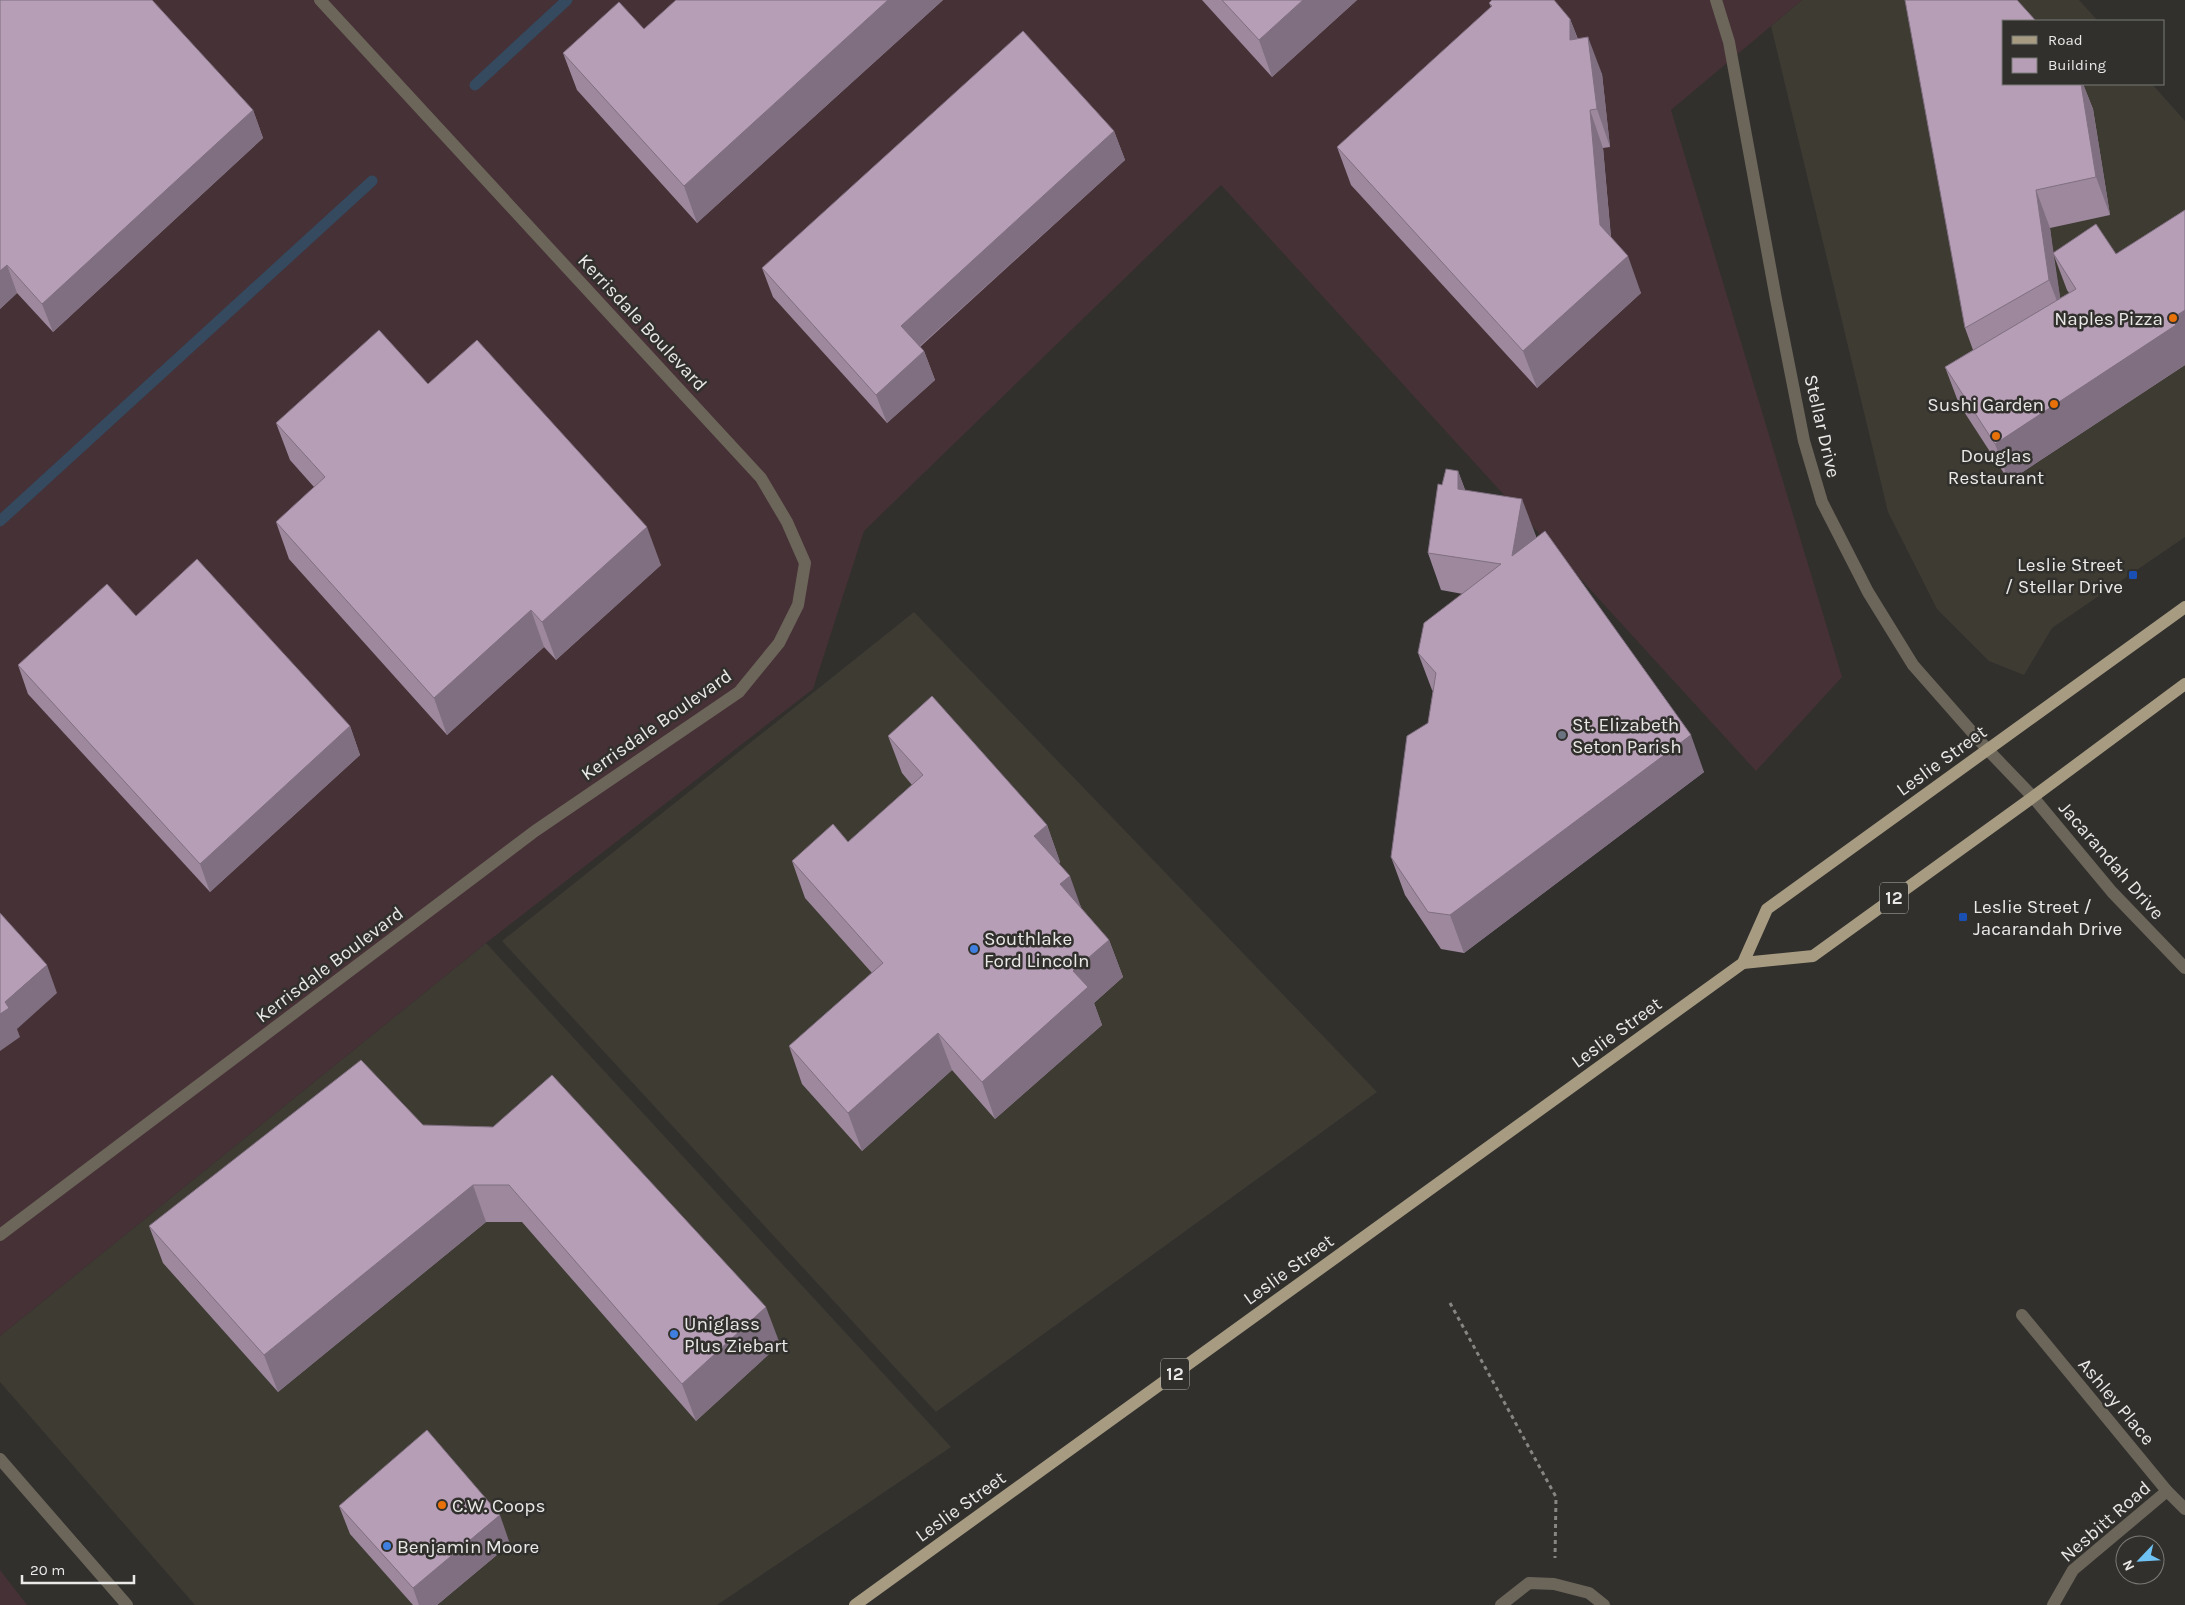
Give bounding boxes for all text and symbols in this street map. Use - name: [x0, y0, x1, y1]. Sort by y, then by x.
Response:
- legend: [2002, 20, 2165, 85]
- text: Road: [2048, 31, 2083, 49]
- text: Building: [2048, 56, 2106, 74]
- street label: Kerrisdale Boulevard: [573, 250, 711, 396]
- place label: Naples Pizza: [2054, 308, 2163, 330]
- marker: Naples Pizza: [2167, 312, 2179, 324]
- street label: Stellar Drive: [1799, 372, 1845, 480]
- place label: Sushi Garden: [1927, 394, 2044, 416]
- marker: Sushi Garden: [2048, 398, 2060, 410]
- marker: Douglas Restaurant: [1990, 430, 2002, 442]
- place label: Douglas Restaurant: [1948, 445, 2044, 489]
- place label: Leslie Street / Stellar Drive: [2005, 554, 2123, 598]
- marker: Leslie Street / Stellar Drive: [2127, 569, 2139, 581]
- street label: Kerrisdale Boulevard: [577, 665, 736, 785]
- place label: St. Elizabeth Seton Parish: [1572, 714, 1682, 758]
- street label: Leslie Street: [1892, 721, 1991, 801]
- marker: St. Elizabeth Seton Parish: [1556, 729, 1568, 741]
- street label: Jacarandah Drive: [2054, 797, 2169, 924]
- road number: 12: [1880, 882, 1908, 914]
- place label: Leslie Street / Jacarandah Drive: [1973, 896, 2122, 940]
- street label: Kerrisdale Boulevard: [252, 902, 408, 1027]
- marker: Leslie Street / Jacarandah Drive: [1957, 911, 1969, 923]
- place label: Southlake Ford Lincoln: [984, 928, 1089, 972]
- marker: Southlake Ford Lincoln: [968, 943, 980, 955]
- street label: Leslie Street: [1567, 993, 1666, 1073]
- street label: Leslie Street: [1239, 1230, 1338, 1310]
- place label: Uniglass Plus Ziebart: [684, 1313, 788, 1357]
- marker: Uniglass Plus Ziebart: [668, 1328, 680, 1340]
- street label: Ashley Place: [2074, 1354, 2159, 1450]
- road number: 12: [1161, 1358, 1189, 1390]
- street label: Leslie Street: [911, 1467, 1010, 1547]
- street label: Nesbitt Road: [2055, 1476, 2155, 1566]
- place label: C.W. Coops: [452, 1495, 545, 1517]
- marker: C.W. Coops: [436, 1499, 448, 1511]
- north arrow: [2115, 1535, 2165, 1585]
- place label: Benjamin Moore: [397, 1536, 539, 1558]
- marker: Benjamin Moore: [381, 1540, 393, 1552]
- scale bar: [22, 1552, 135, 1584]
- text: 20 m: [30, 1561, 65, 1579]

